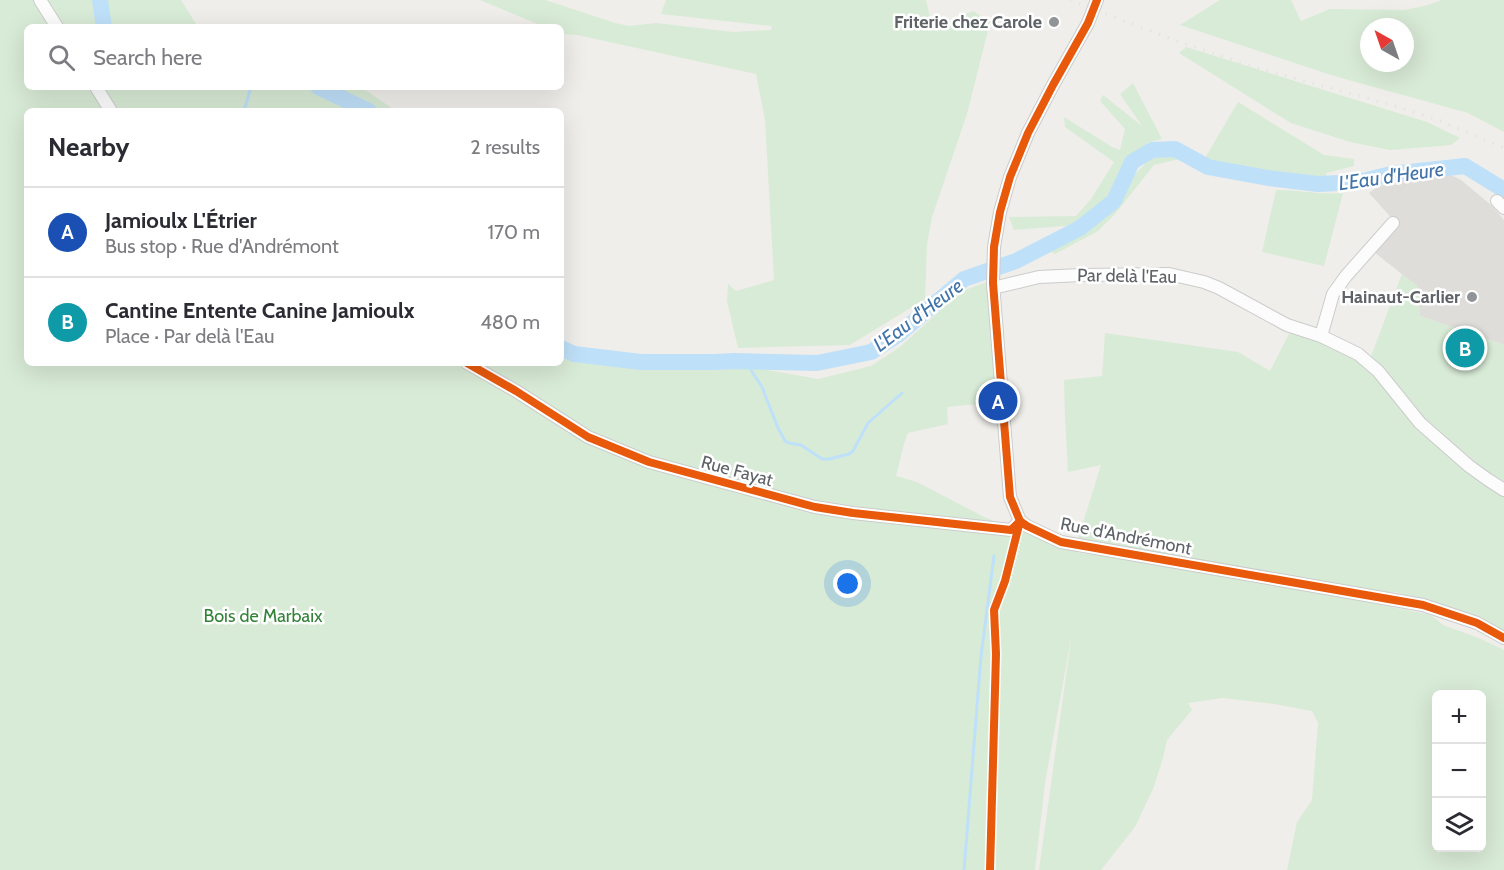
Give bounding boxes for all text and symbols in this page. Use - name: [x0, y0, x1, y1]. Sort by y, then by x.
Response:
- place label: Friterie chez Carole: [894, 11, 1042, 33]
- marker: Friterie chez Carole: [1047, 15, 1061, 29]
- north arrow: [1360, 18, 1414, 72]
- search box: [24, 24, 564, 90]
- icon: search: [45, 41, 78, 74]
- text: Search here: [93, 44, 202, 71]
- text: Nearby: [48, 131, 129, 163]
- text: 2 results: [470, 135, 540, 159]
- water label: L'Eau d'Heure: [1337, 157, 1445, 195]
- text: Jamioulx L'Étrier: [105, 207, 257, 234]
- text: A: [61, 220, 74, 244]
- text: 170 m: [488, 220, 540, 244]
- text: Bus stop · Rue d'Andrémont: [105, 234, 339, 258]
- street label: Par delà l'Eau: [1077, 264, 1177, 288]
- water label: L'Eau d'Heure: [868, 274, 968, 356]
- place label: Hainaut-Carlier: [1341, 286, 1460, 308]
- marker: Hainaut-Carlier: [1465, 290, 1479, 304]
- text: Cantine Entente Canine Jamioulx: [105, 297, 415, 324]
- text: B: [61, 310, 74, 334]
- text: 480 m: [480, 310, 540, 334]
- text: Place · Par delà l'Eau: [105, 324, 274, 348]
- pin: B: [1446, 326, 1484, 370]
- pin: A: [978, 378, 1018, 424]
- street label: Rue Fayat: [699, 451, 775, 491]
- street label: Rue d'Andrémont: [1059, 512, 1193, 560]
- your location: [833, 569, 862, 598]
- park label: Bois de Marbaix: [203, 605, 323, 627]
- map controls: [1432, 690, 1486, 852]
- button: +: [1432, 690, 1486, 744]
- button: −: [1432, 744, 1486, 798]
- button: layers: [1432, 798, 1486, 852]

